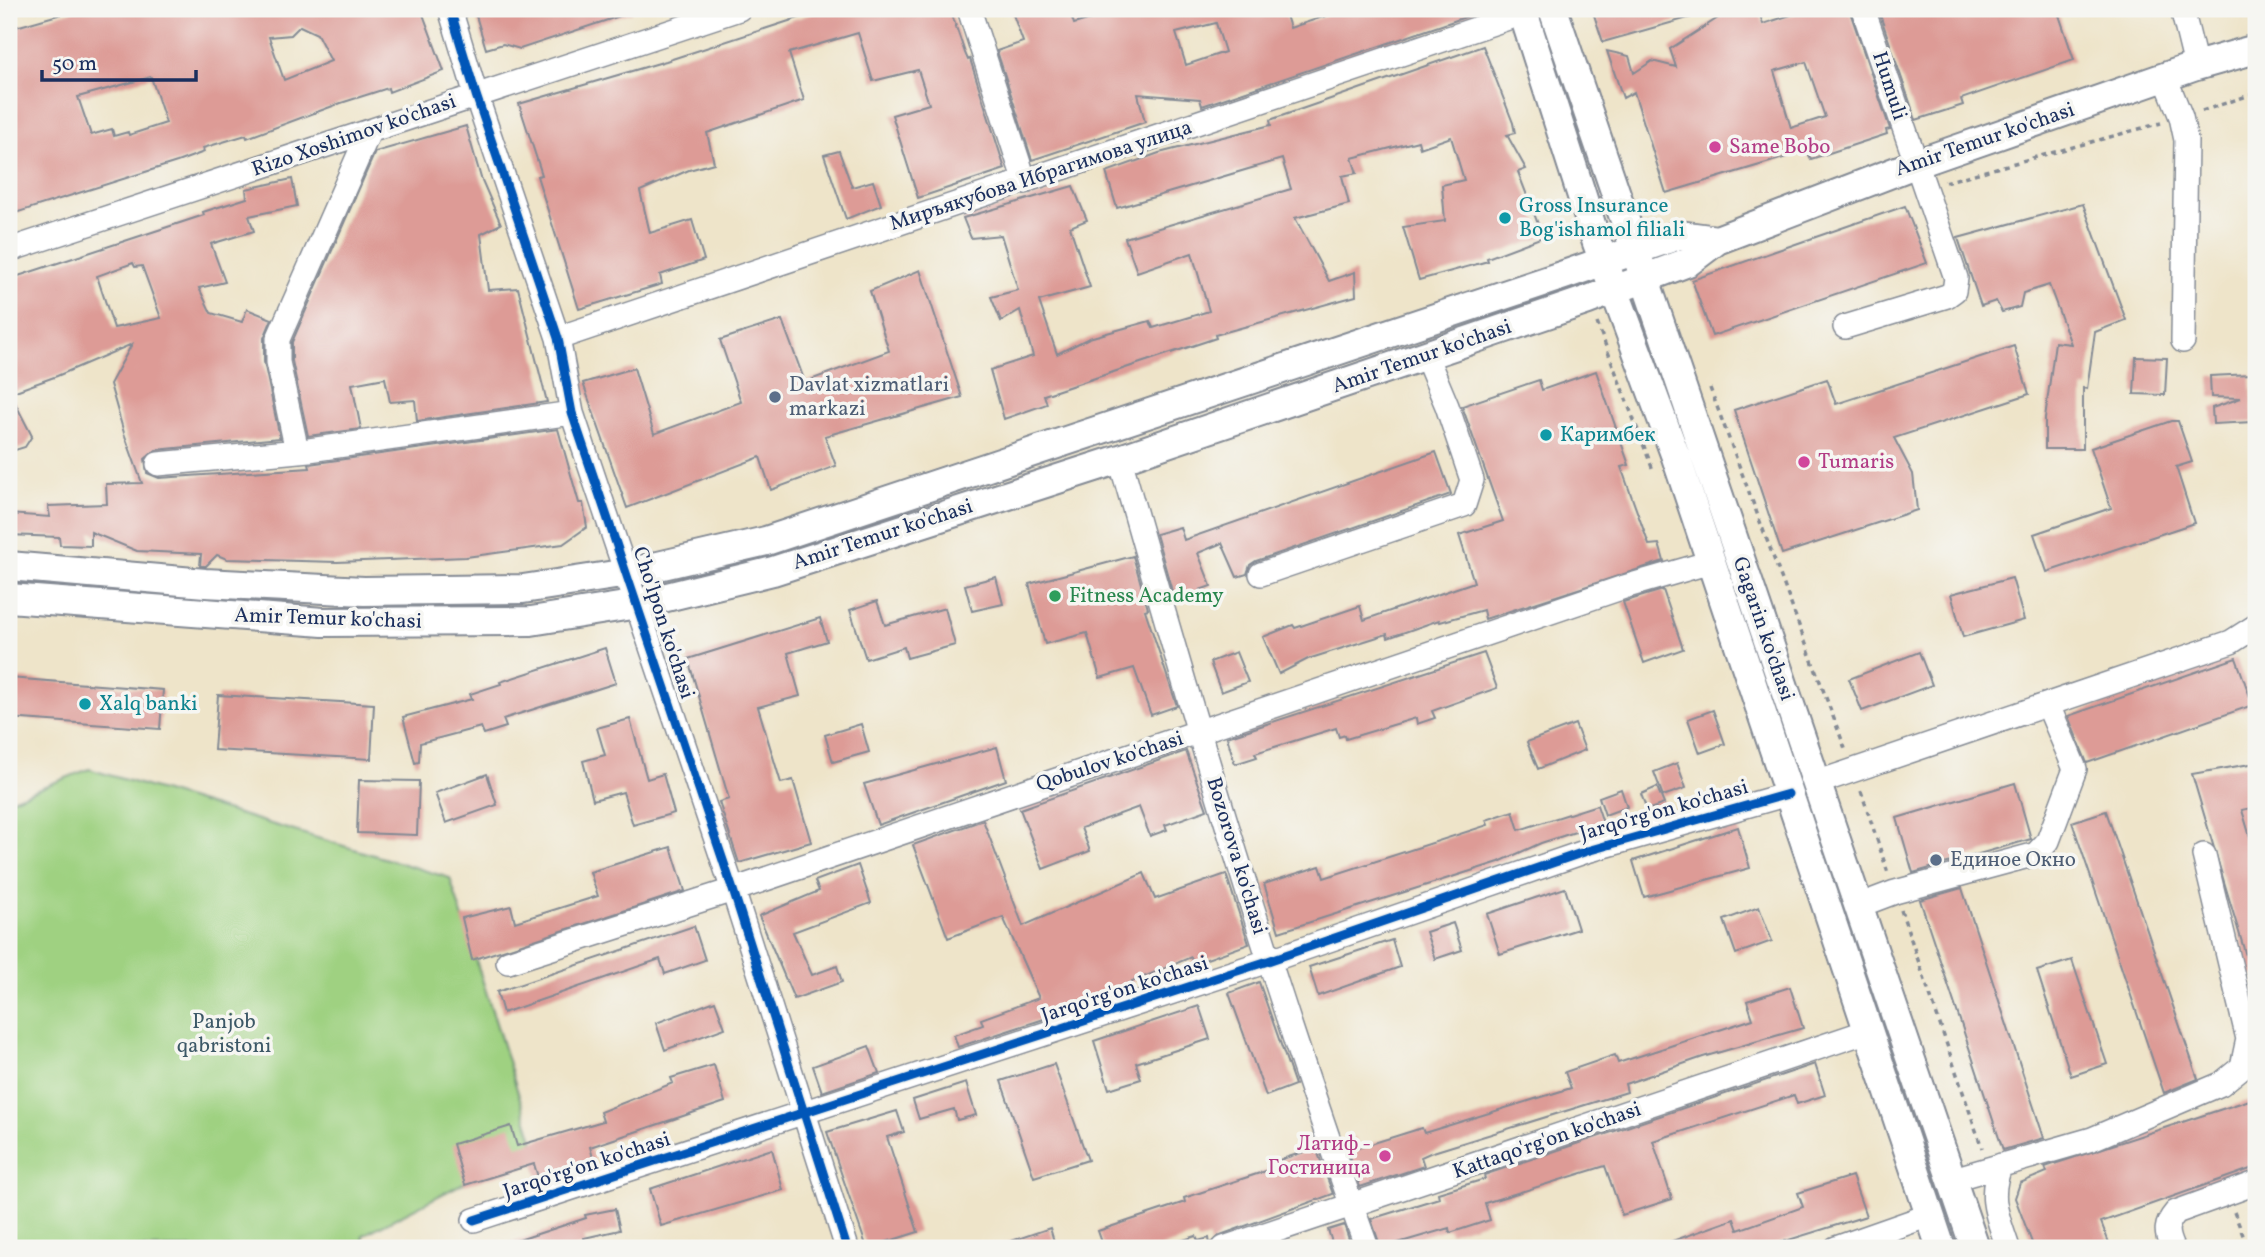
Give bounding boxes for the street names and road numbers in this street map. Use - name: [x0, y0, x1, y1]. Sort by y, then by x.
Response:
- street label: Humuli: [1864, 48, 1914, 124]
- street label: Rizo Xoshimov ko'chasi: [248, 87, 460, 185]
- street label: Amir Temur ko'chasi: [1891, 96, 2079, 184]
- street label: Миръякубова Ибрагимова улица: [886, 113, 1196, 239]
- street label: Amir Temur ko'chasi: [1328, 313, 1516, 401]
- street label: Amir Temur ko'chasi: [789, 492, 977, 578]
- street label: Cho'lpon ko'chasi: [625, 543, 701, 703]
- street label: Gagarin ko'chasi: [1725, 553, 1801, 705]
- street label: Amir Temur ko'chasi: [234, 601, 422, 637]
- street label: Qobulov ko'chasi: [1033, 725, 1187, 799]
- street label: Jarqo'rg'on ko'chasi: [1576, 773, 1752, 849]
- street label: Bozorova ko'chasi: [1198, 774, 1274, 938]
- street label: Jarqo'rg'on ko'chasi: [1038, 949, 1212, 1031]
- street label: Kattaqo'rg'on ko'chasi: [1449, 1095, 1645, 1187]
- street label: Jarqo'rg'on ko'chasi: [500, 1125, 674, 1207]

